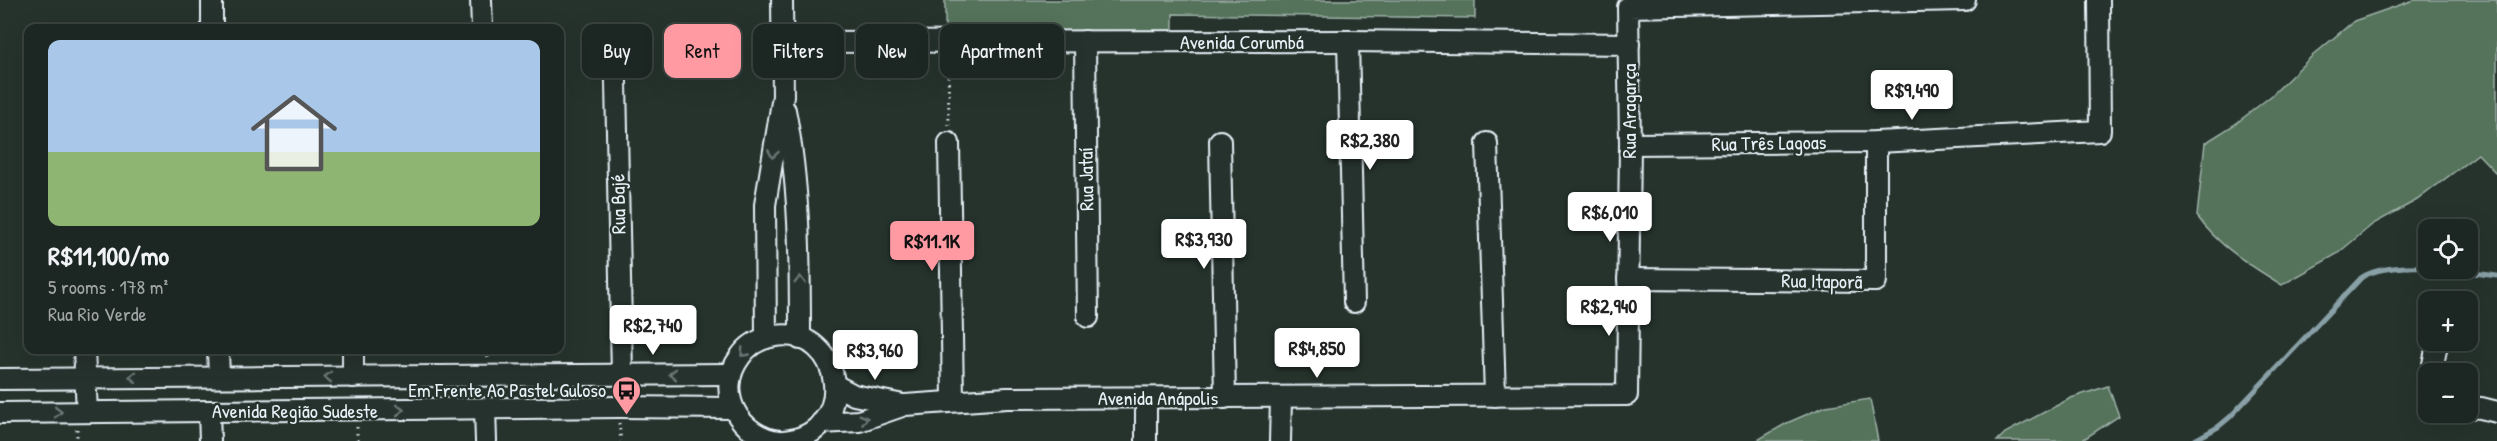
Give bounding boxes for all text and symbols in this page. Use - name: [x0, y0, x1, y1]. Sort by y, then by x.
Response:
- chip: Buy: [582, 24, 652, 78]
- chip: Rent: [664, 24, 741, 78]
- chip: Filters: [753, 24, 844, 78]
- chip: New: [856, 24, 928, 78]
- chip: Apartment: [940, 24, 1064, 78]
- street label: Avenida Corumbá: [1180, 28, 1304, 55]
- street label: Rua Aragarça: [1615, 63, 1642, 158]
- pin: R$9,490: [1857, 70, 1967, 121]
- text: R$9,490: [1885, 76, 1939, 103]
- icon: home: [240, 79, 348, 187]
- pin: R$2,380: [1315, 120, 1425, 171]
- text: R$2,380: [1340, 126, 1400, 153]
- street label: Rua Três Lagoas: [1711, 128, 1827, 157]
- street label: Rua Jataí: [1071, 147, 1100, 211]
- one-way arrow: [767, 148, 780, 158]
- street label: Rua Bajé: [603, 174, 632, 234]
- pin: R$6,010: [1555, 192, 1665, 243]
- text: R$6,010: [1582, 198, 1638, 225]
- pin: R$3,930: [1149, 219, 1259, 270]
- map controls: [2418, 219, 2478, 423]
- button: locate: [2418, 219, 2478, 279]
- pin: R$11.1K: [877, 221, 987, 272]
- text: R$3,930: [1175, 225, 1233, 252]
- text: R$11.1K: [904, 227, 960, 254]
- text: R$11,100/mo: [48, 238, 169, 273]
- street label: Rua Itaporã: [1781, 266, 1863, 295]
- text: 5 rooms · 178 m²: [48, 273, 168, 300]
- one-way arrow: [794, 276, 806, 285]
- pin: R$2,940: [1554, 286, 1664, 337]
- button: +: [2418, 291, 2478, 351]
- text: R$2,940: [1581, 292, 1637, 319]
- text: Rua Rio Verde: [48, 300, 146, 327]
- pin: R$2,740: [598, 305, 708, 356]
- text: R$2,740: [624, 311, 682, 338]
- pin: R$4,850: [1262, 328, 1372, 379]
- pin: R$3,960: [820, 330, 930, 381]
- text: R$4,850: [1289, 334, 1345, 361]
- text: R$3,960: [847, 336, 903, 363]
- one-way arrow: [741, 346, 752, 357]
- button: −: [2418, 363, 2478, 423]
- one-way arrow: [668, 368, 677, 380]
- one-way arrow: [128, 371, 137, 383]
- one-way arrow: [323, 371, 332, 383]
- bus stop icon: Em Frente Ao Pastel Guloso: [611, 374, 643, 416]
- place label: Em Frente Ao Pastel Guloso: [408, 376, 606, 403]
- street label: Avenida Anápolis: [1098, 384, 1218, 411]
- street label: Avenida Região Sudeste: [212, 397, 378, 424]
- one-way arrow: [396, 404, 405, 416]
- one-way arrow: [54, 406, 63, 419]
- one-way arrow: [859, 413, 869, 426]

